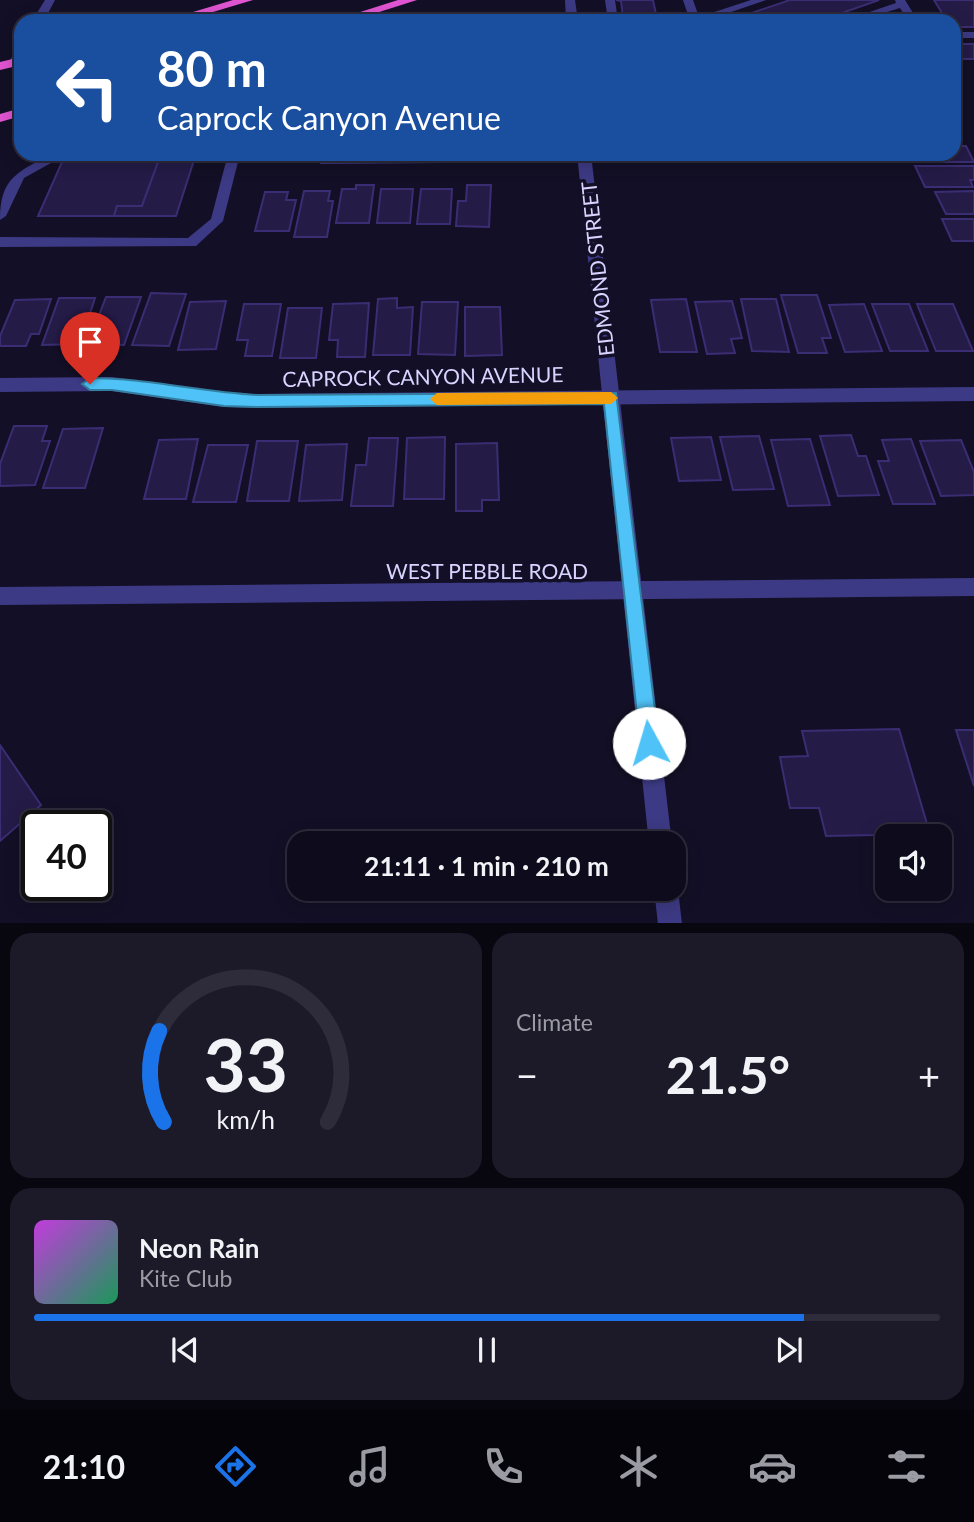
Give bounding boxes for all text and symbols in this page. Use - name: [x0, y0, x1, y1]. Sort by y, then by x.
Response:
- text: 80 m: [157, 39, 267, 97]
- icon: left: [42, 42, 133, 133]
- text: Caprock Canyon Avenue: [157, 98, 501, 137]
- street label: EDMOND STREET: [575, 180, 619, 358]
- pin: [60, 312, 120, 384]
- icon: arrive: [71, 323, 109, 361]
- street label: CAPROCK CANYON AVENUE: [282, 361, 564, 391]
- street label: WEST PEBBLE ROAD: [386, 558, 588, 583]
- position arrow: [612, 706, 686, 780]
- speed limit sign: 40: [21, 810, 112, 901]
- map controls: [875, 824, 952, 901]
- button: sound: [875, 824, 952, 901]
- text: 21:11 · 1 min · 210 m: [364, 850, 609, 882]
- text: Climate: [516, 1008, 593, 1036]
- text: 33: [204, 1020, 288, 1108]
- text: 21.5°: [666, 1043, 790, 1105]
- text: −: [516, 1052, 538, 1098]
- text: +: [918, 1052, 940, 1098]
- text: km/h: [217, 1103, 275, 1133]
- text: Neon Rain: [139, 1232, 259, 1264]
- text: Kite Club: [139, 1264, 232, 1292]
- icon: previous: [166, 1331, 204, 1369]
- icon: pause: [468, 1331, 506, 1369]
- icon: next: [770, 1331, 808, 1369]
- icon: directions: [211, 1442, 260, 1491]
- icon: music: [345, 1442, 394, 1491]
- icon: phone: [479, 1442, 528, 1491]
- icon: climate: [614, 1442, 663, 1491]
- icon: car: [748, 1442, 797, 1491]
- icon: filters: [882, 1442, 931, 1491]
- text: 21:10: [43, 1447, 125, 1486]

